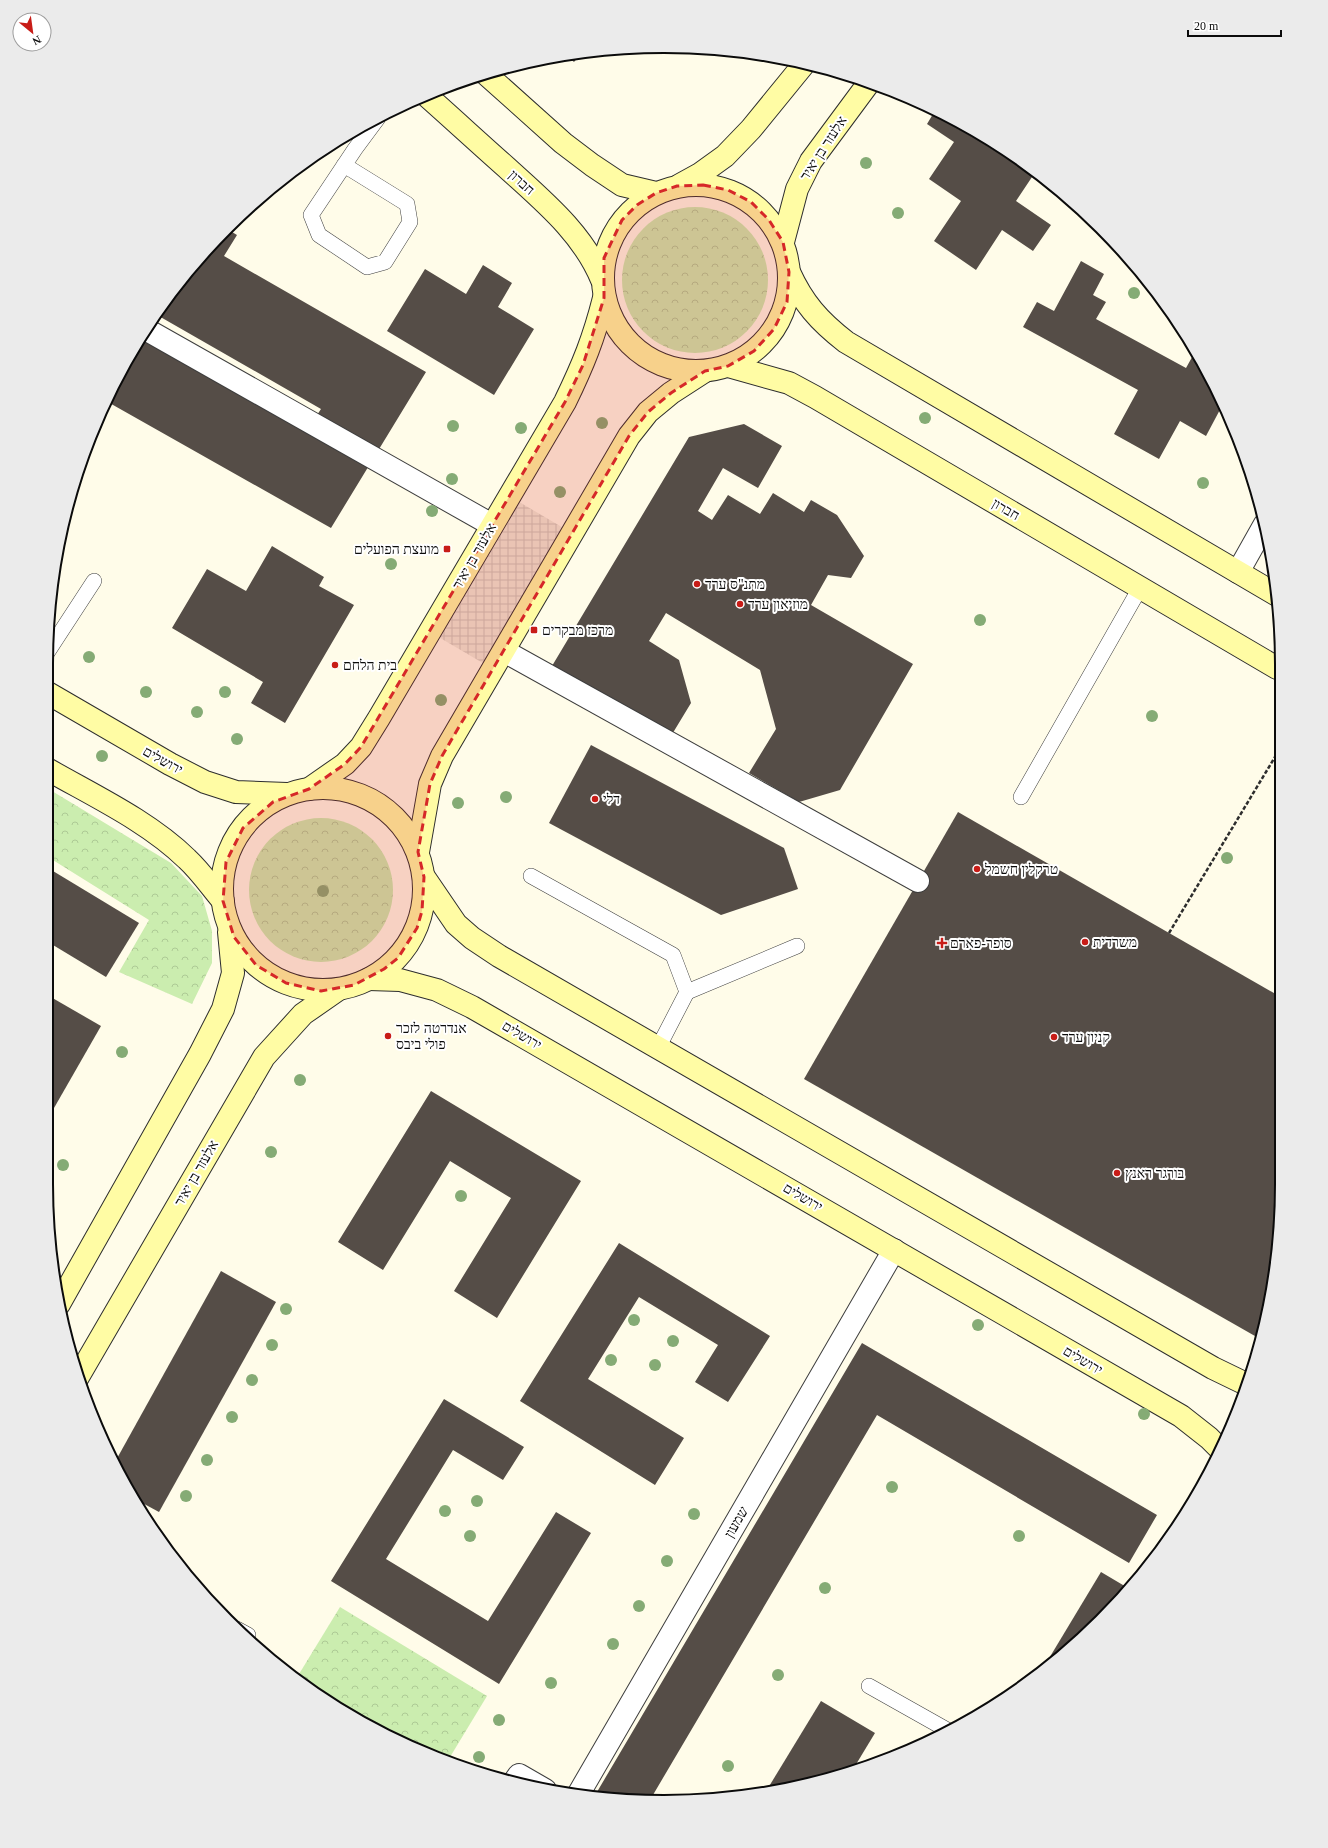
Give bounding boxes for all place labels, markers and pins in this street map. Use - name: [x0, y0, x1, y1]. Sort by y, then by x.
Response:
- place label: מועצת הפועלים: [354, 542, 439, 557]
- marker: מועצת הפועלים: [442, 544, 452, 554]
- place label: מתנ"ס ערד: [705, 577, 765, 592]
- marker: מתנ"ס ערד: [692, 579, 702, 589]
- place label: מוזיאון ערד: [748, 597, 808, 612]
- marker: מוזיאון ערד: [735, 599, 745, 609]
- place label: מרכז מבקרים: [542, 623, 613, 638]
- marker: מרכז מבקרים: [529, 625, 539, 635]
- place label: בית הלחם: [343, 658, 397, 673]
- marker: בית הלחם: [330, 660, 340, 670]
- place label: דלי: [603, 792, 620, 807]
- marker: דלי: [590, 794, 600, 804]
- place label: טרקלין חשמל: [984, 862, 1058, 877]
- marker: טרקלין חשמל: [972, 864, 982, 874]
- place label: משרדית: [1093, 935, 1137, 950]
- place label: סופר-פארם: [950, 936, 1012, 951]
- marker: משרדית: [1080, 937, 1090, 947]
- marker: סופר-פארם: [937, 938, 947, 948]
- place label: אנדרטה לזכר פולי ביבס: [396, 1021, 467, 1052]
- place label: קניון ערד: [1062, 1030, 1110, 1045]
- marker: אנדרטה לזכר פולי ביבס: [383, 1031, 393, 1041]
- marker: קניון ערד: [1049, 1032, 1059, 1042]
- place label: בורגר ראנץ: [1125, 1166, 1185, 1181]
- marker: בורגר ראנץ: [1112, 1168, 1122, 1178]

